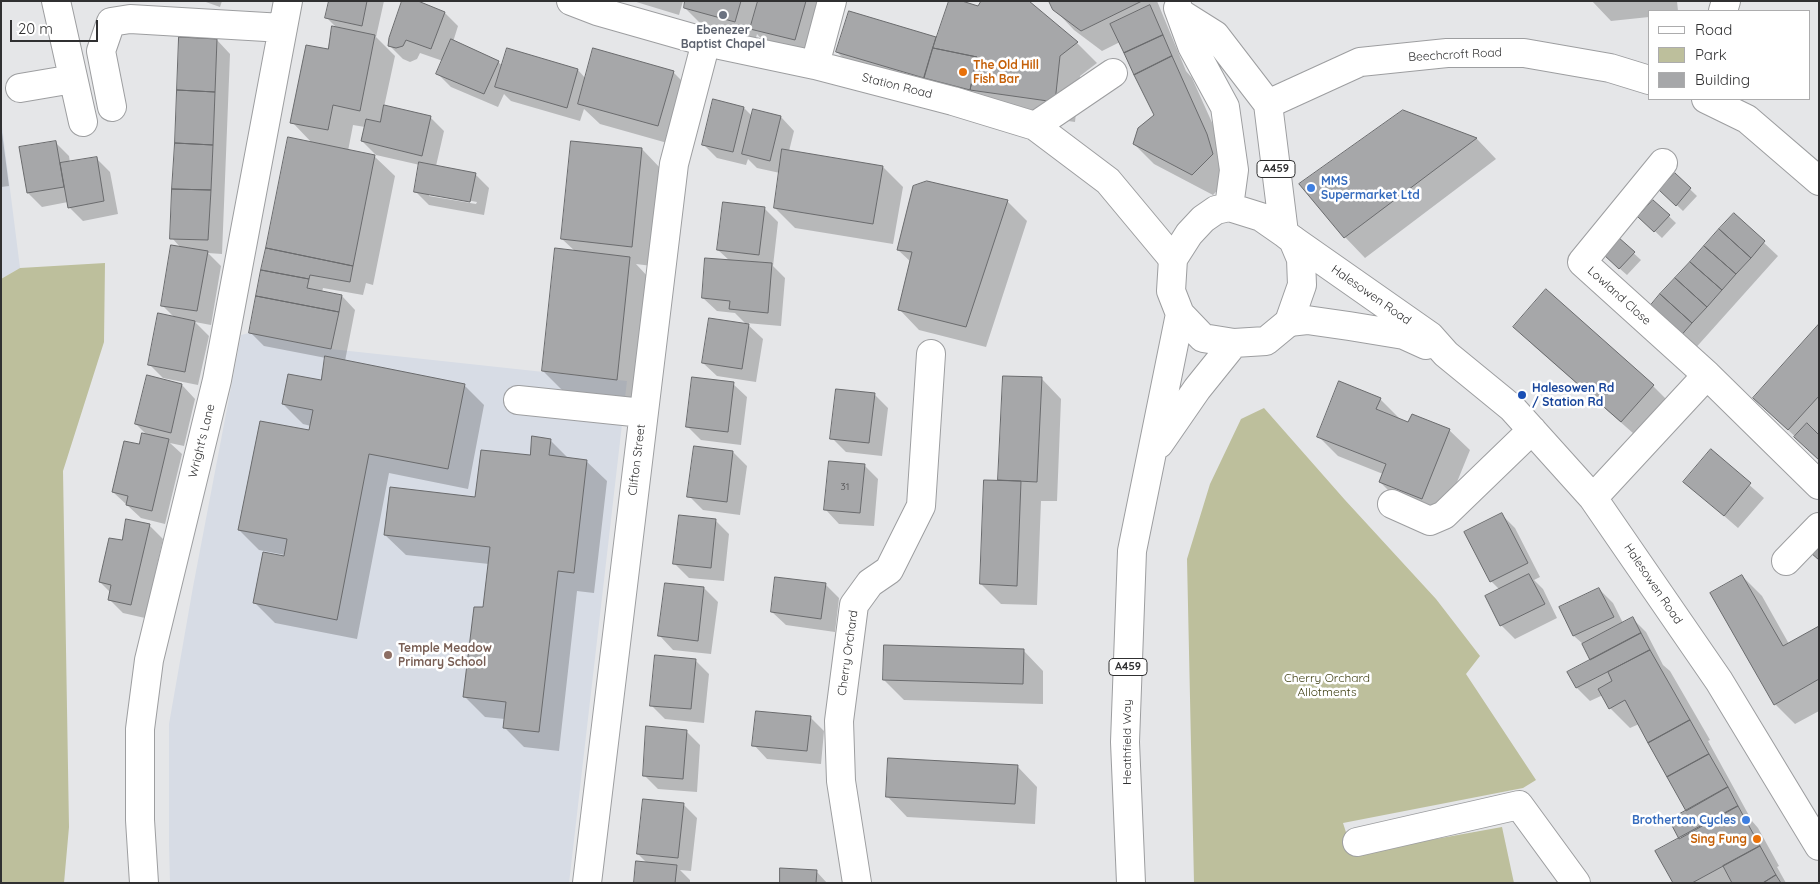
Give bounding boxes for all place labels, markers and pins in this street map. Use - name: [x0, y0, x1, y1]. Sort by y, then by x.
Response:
- marker: Ebenezer Baptist Chapel: [717, 9, 729, 21]
- place label: Ebenezer Baptist Chapel: [681, 23, 765, 51]
- place label: The Old Hill Fish Bar: [973, 58, 1039, 86]
- marker: The Old Hill Fish Bar: [957, 66, 969, 78]
- place label: MMS Supermarket Ltd: [1321, 174, 1420, 202]
- marker: MMS Supermarket Ltd: [1305, 182, 1317, 194]
- place label: Halesowen Rd / Station Rd: [1532, 381, 1614, 409]
- marker: Halesowen Rd / Station Rd: [1516, 389, 1528, 401]
- place label: Temple Meadow Primary School: [398, 641, 492, 669]
- marker: Temple Meadow Primary School: [382, 649, 394, 661]
- place label: Brotherton Cycles: [1632, 813, 1736, 827]
- marker: Brotherton Cycles: [1740, 814, 1752, 826]
- place label: Sing Fung: [1690, 832, 1747, 846]
- marker: Sing Fung: [1751, 833, 1763, 845]

